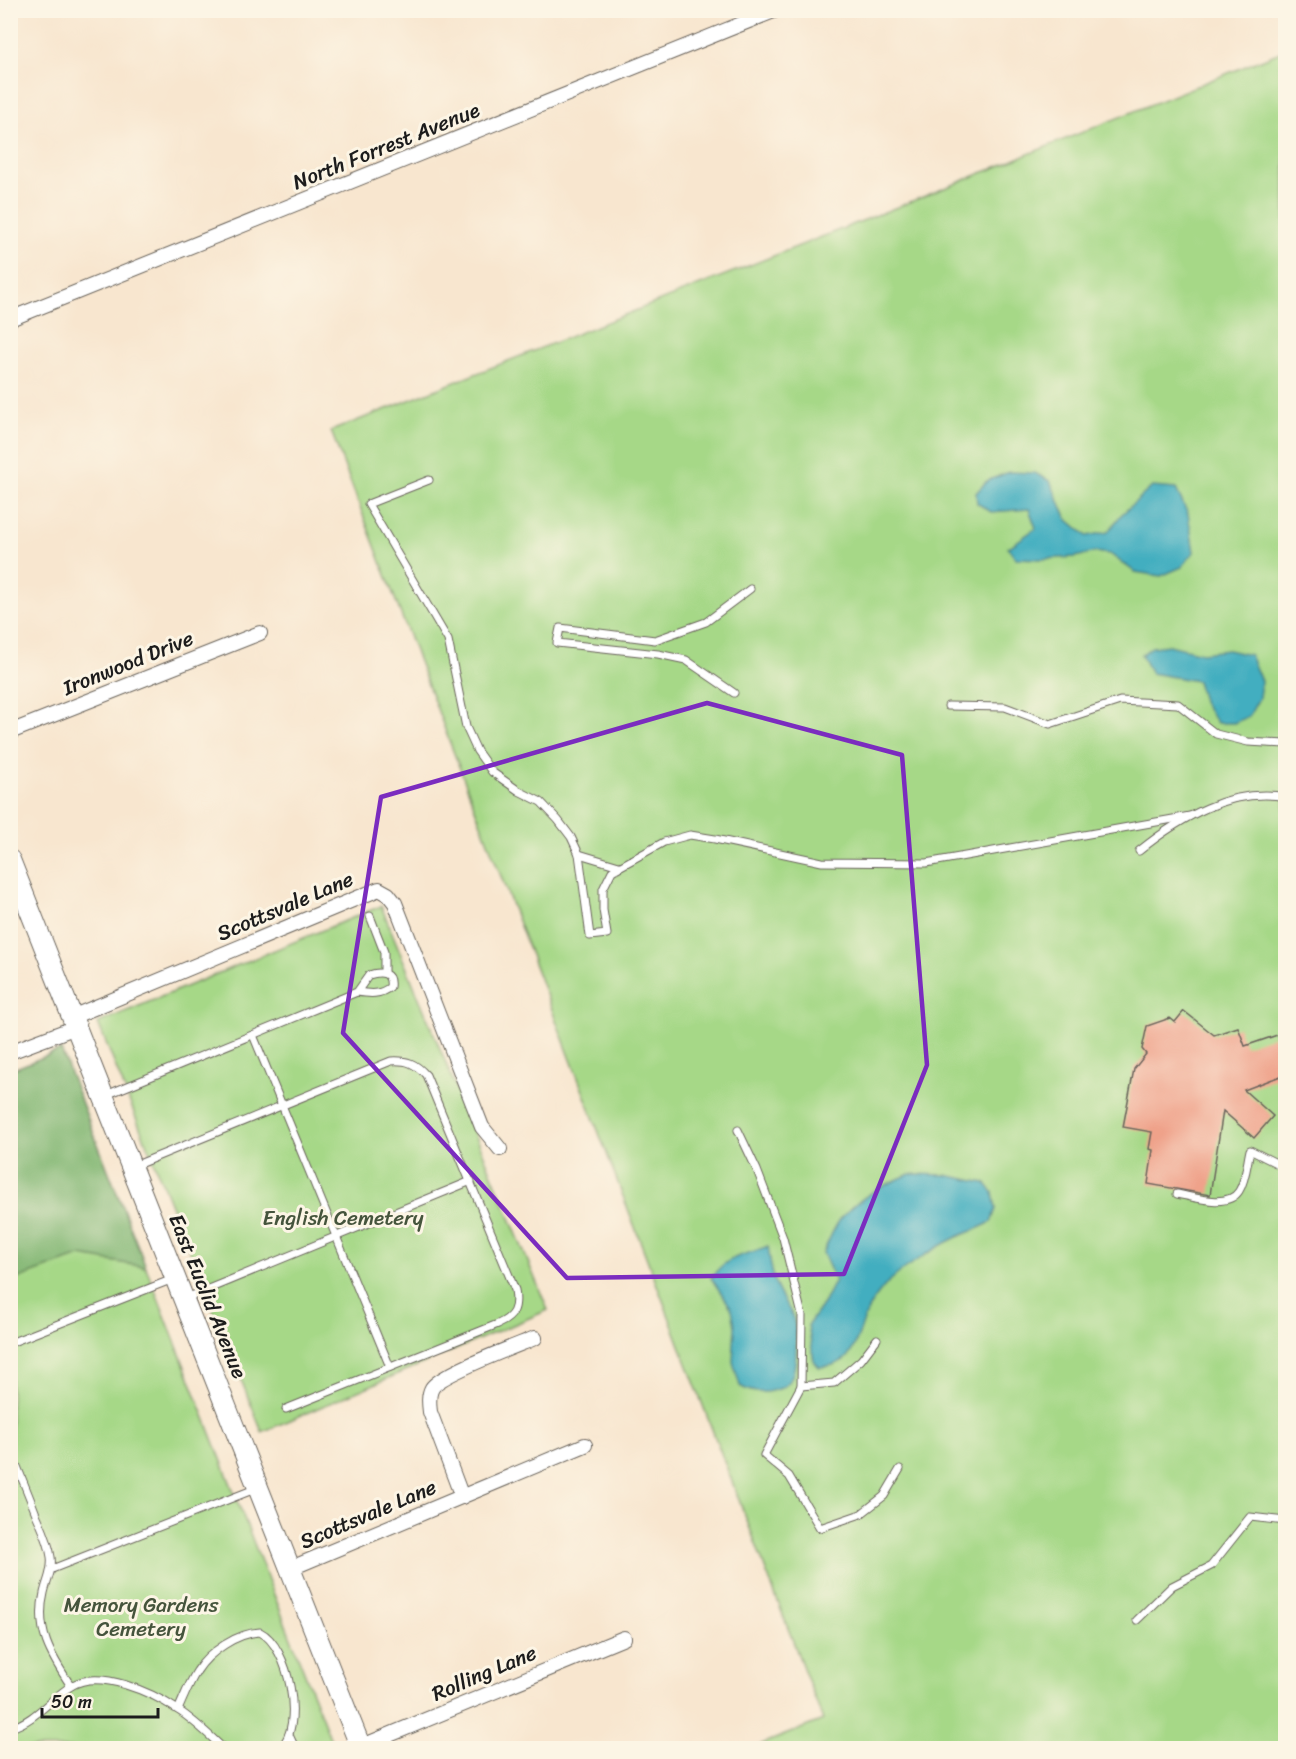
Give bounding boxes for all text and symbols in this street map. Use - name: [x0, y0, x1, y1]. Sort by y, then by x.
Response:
- street label: North Forrest Avenue: [286, 91, 486, 201]
- street label: Ironwood Drive: [56, 619, 200, 707]
- street label: Scottsvale Lane: [211, 860, 360, 952]
- park label: English Cemetery: [263, 1199, 424, 1237]
- street label: East Euclid Avenue: [158, 1208, 258, 1384]
- street label: Scottsvale Lane: [294, 1468, 443, 1560]
- park label: Memory Gardens Cemetery: [64, 1586, 219, 1648]
- street label: Rolling Lane: [425, 1634, 543, 1712]
- scale bar: [42, 1681, 158, 1719]
- text: 50 m: [51, 1686, 92, 1718]

